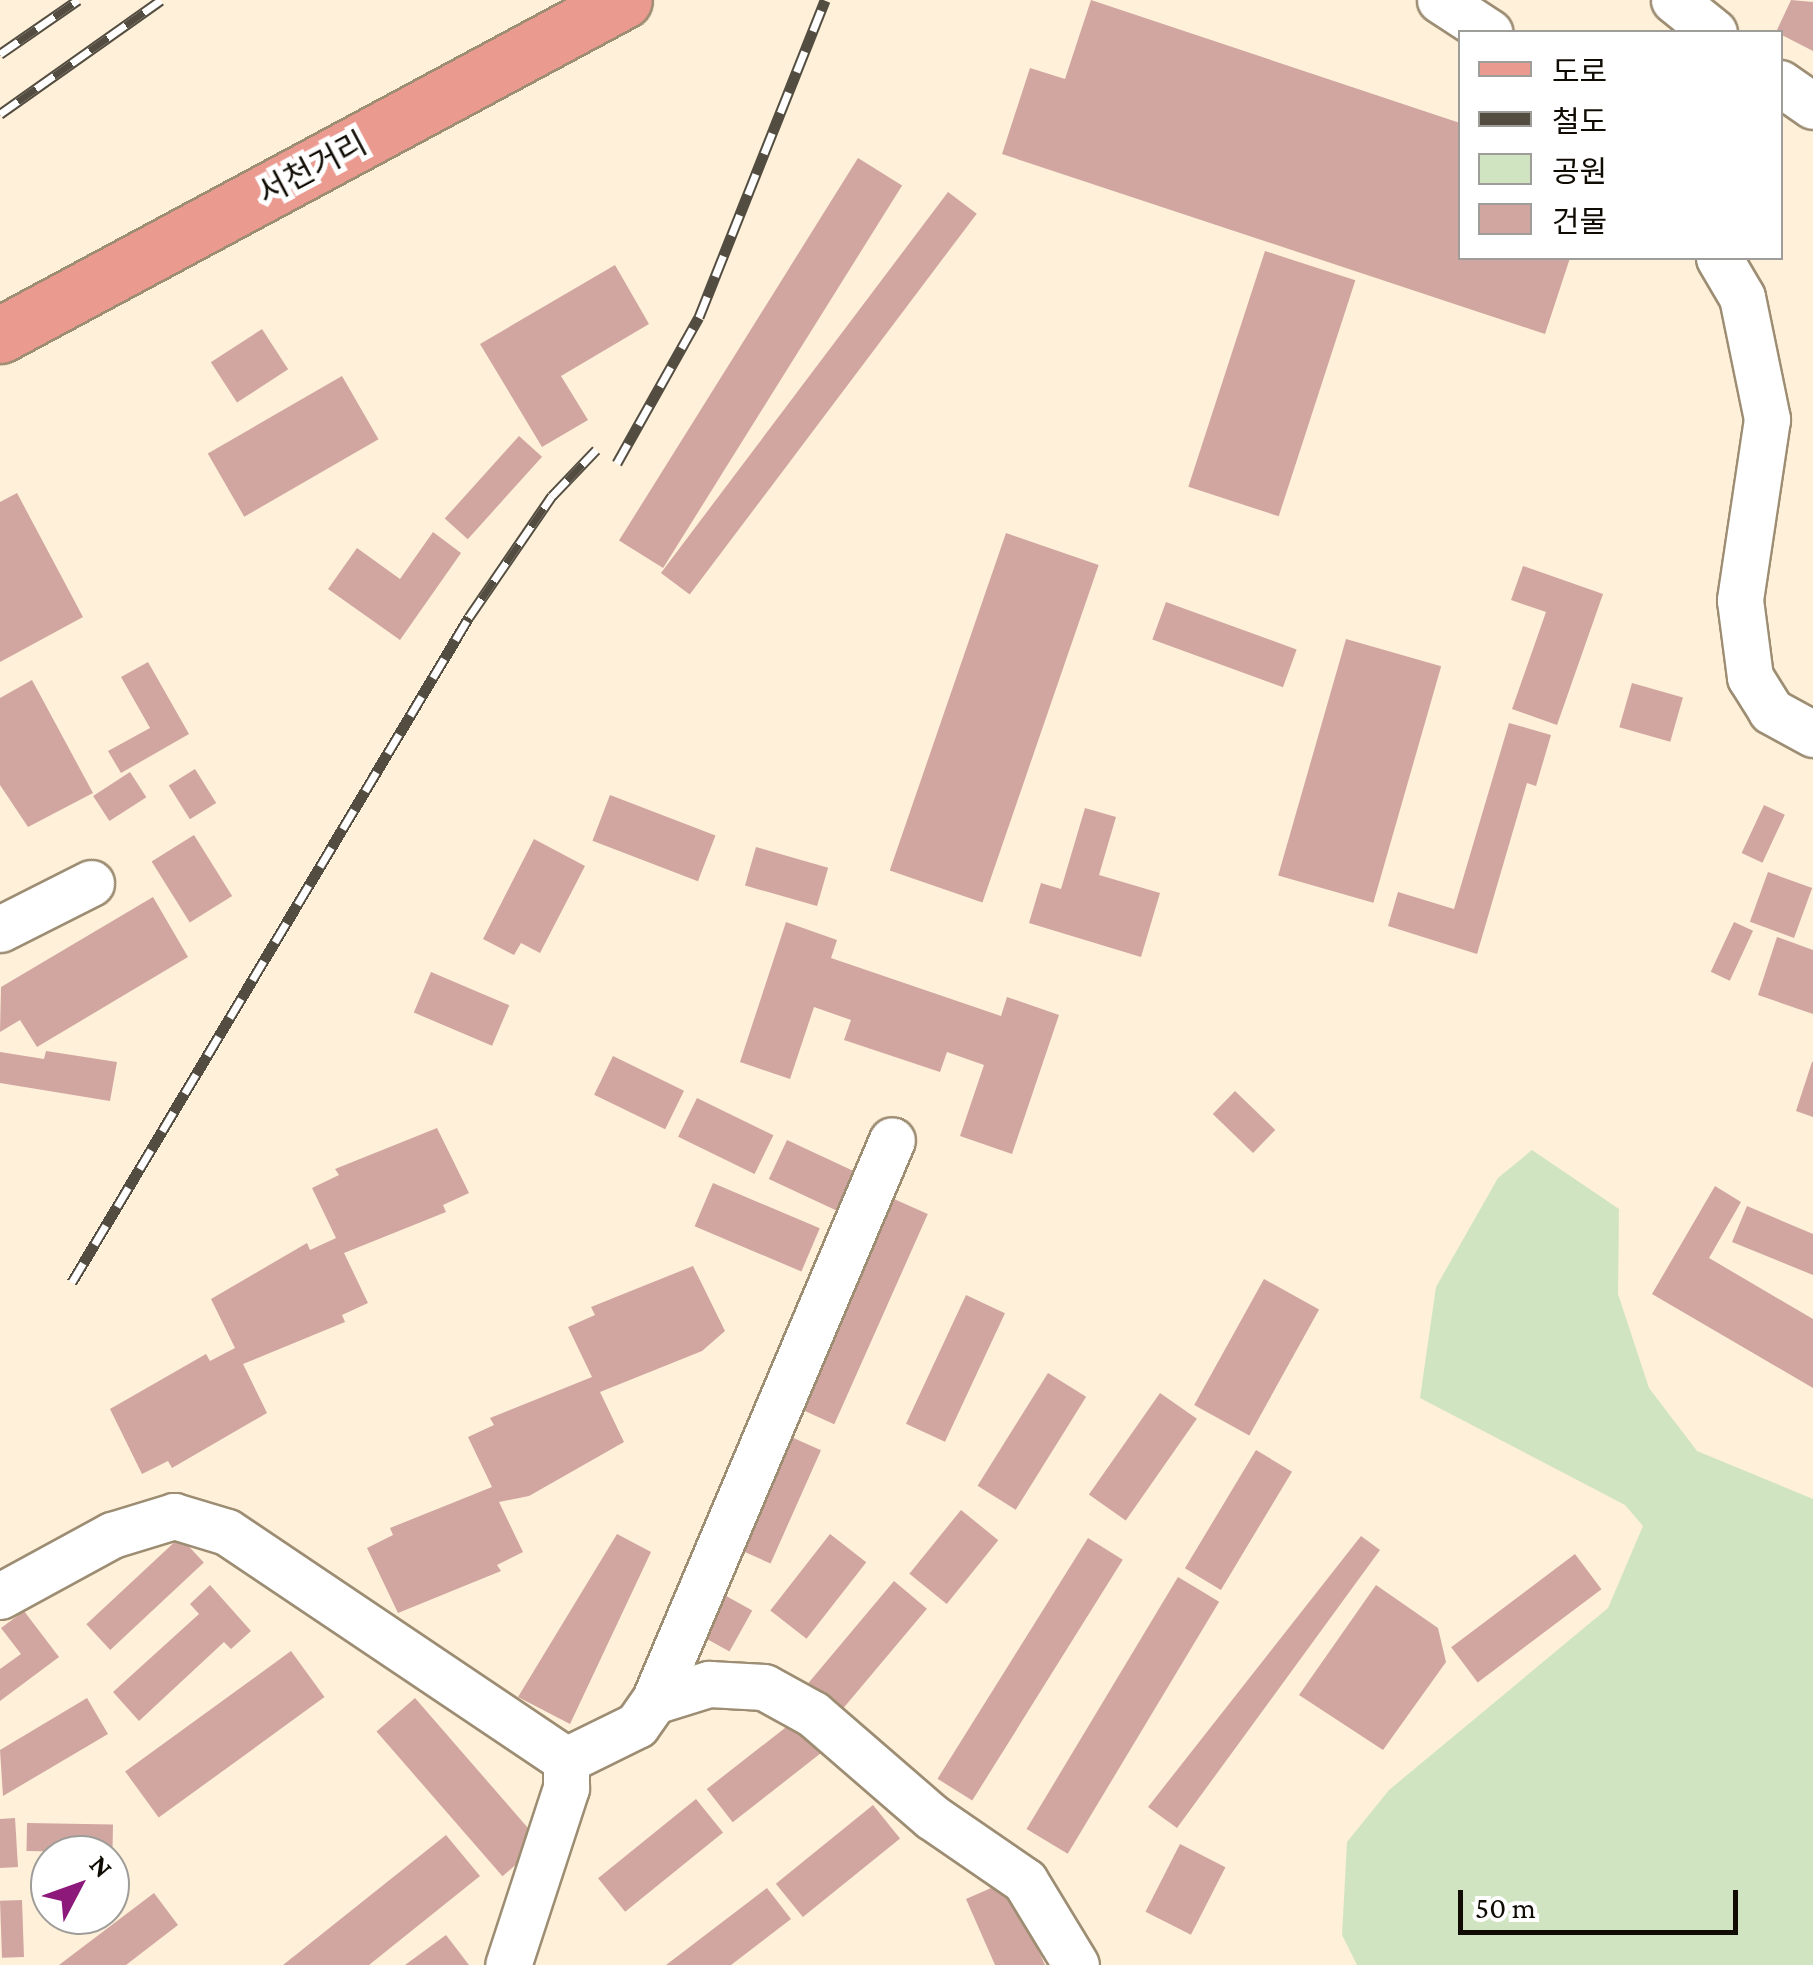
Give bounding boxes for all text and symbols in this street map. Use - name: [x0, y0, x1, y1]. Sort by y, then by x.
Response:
- legend: [1458, 30, 1783, 260]
- text: 도로: [1552, 55, 1607, 88]
- text: 철도: [1552, 105, 1607, 138]
- street label: 서천거리: [251, 123, 373, 213]
- text: 공원: [1552, 155, 1607, 188]
- text: 건물: [1552, 205, 1607, 238]
- north arrow: [30, 1835, 130, 1935]
- text: N: [84, 1849, 119, 1884]
- scale bar: [1463, 1870, 1743, 1932]
- text: 50 m: [1475, 1891, 1536, 1924]

